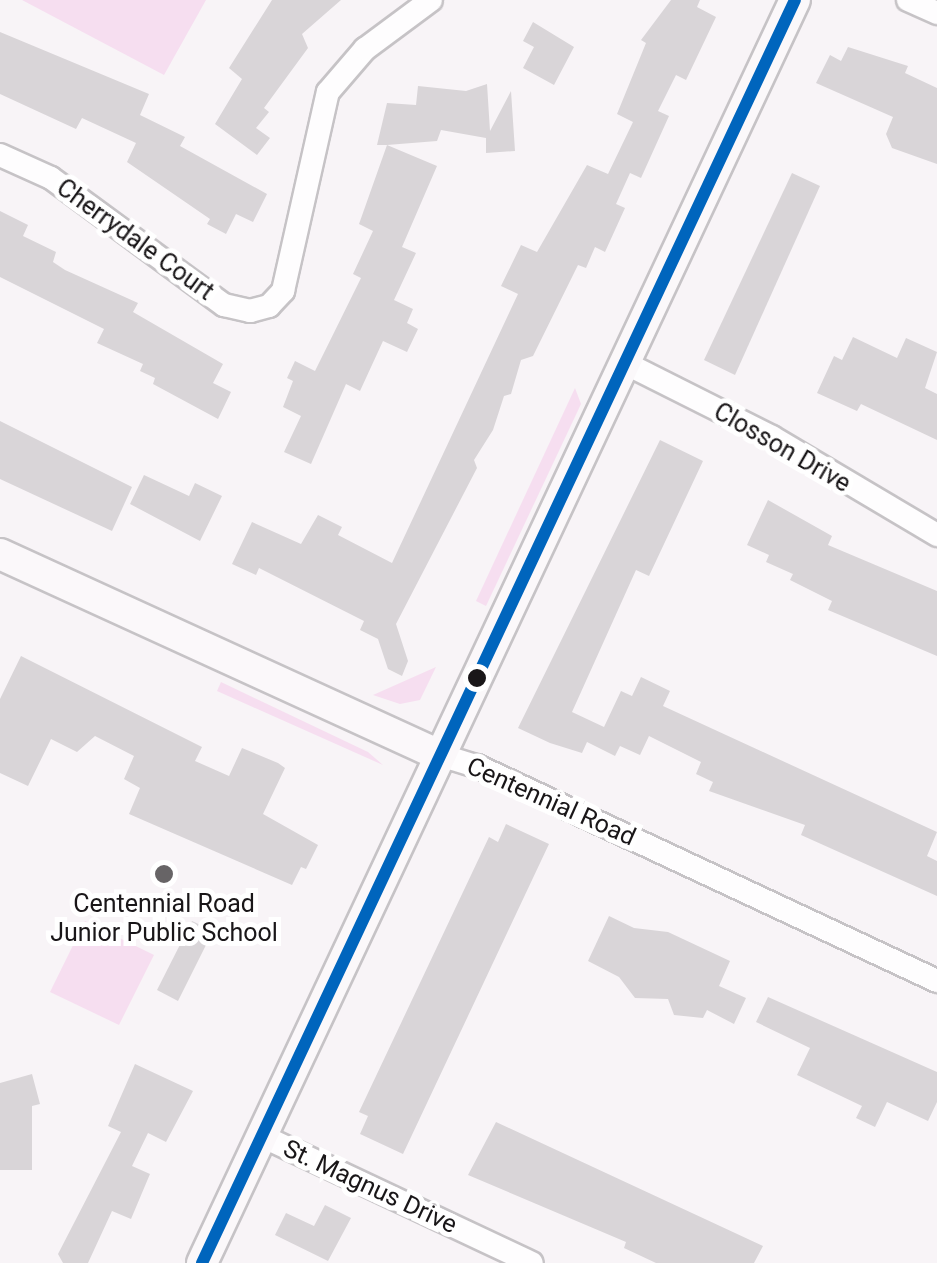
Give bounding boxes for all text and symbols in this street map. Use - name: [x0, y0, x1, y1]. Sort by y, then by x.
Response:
- street label: Cherrydale Court: [51, 173, 219, 307]
- street label: Closson Drive: [708, 397, 856, 499]
- unlabelled marker: [467, 668, 487, 688]
- street label: Centennial Road: [462, 751, 640, 853]
- marker: Centennial Road Junior Public School: [153, 863, 175, 885]
- place label: Centennial Road Junior Public School: [50, 890, 278, 949]
- street label: St. Magnus Drive: [278, 1134, 462, 1240]

